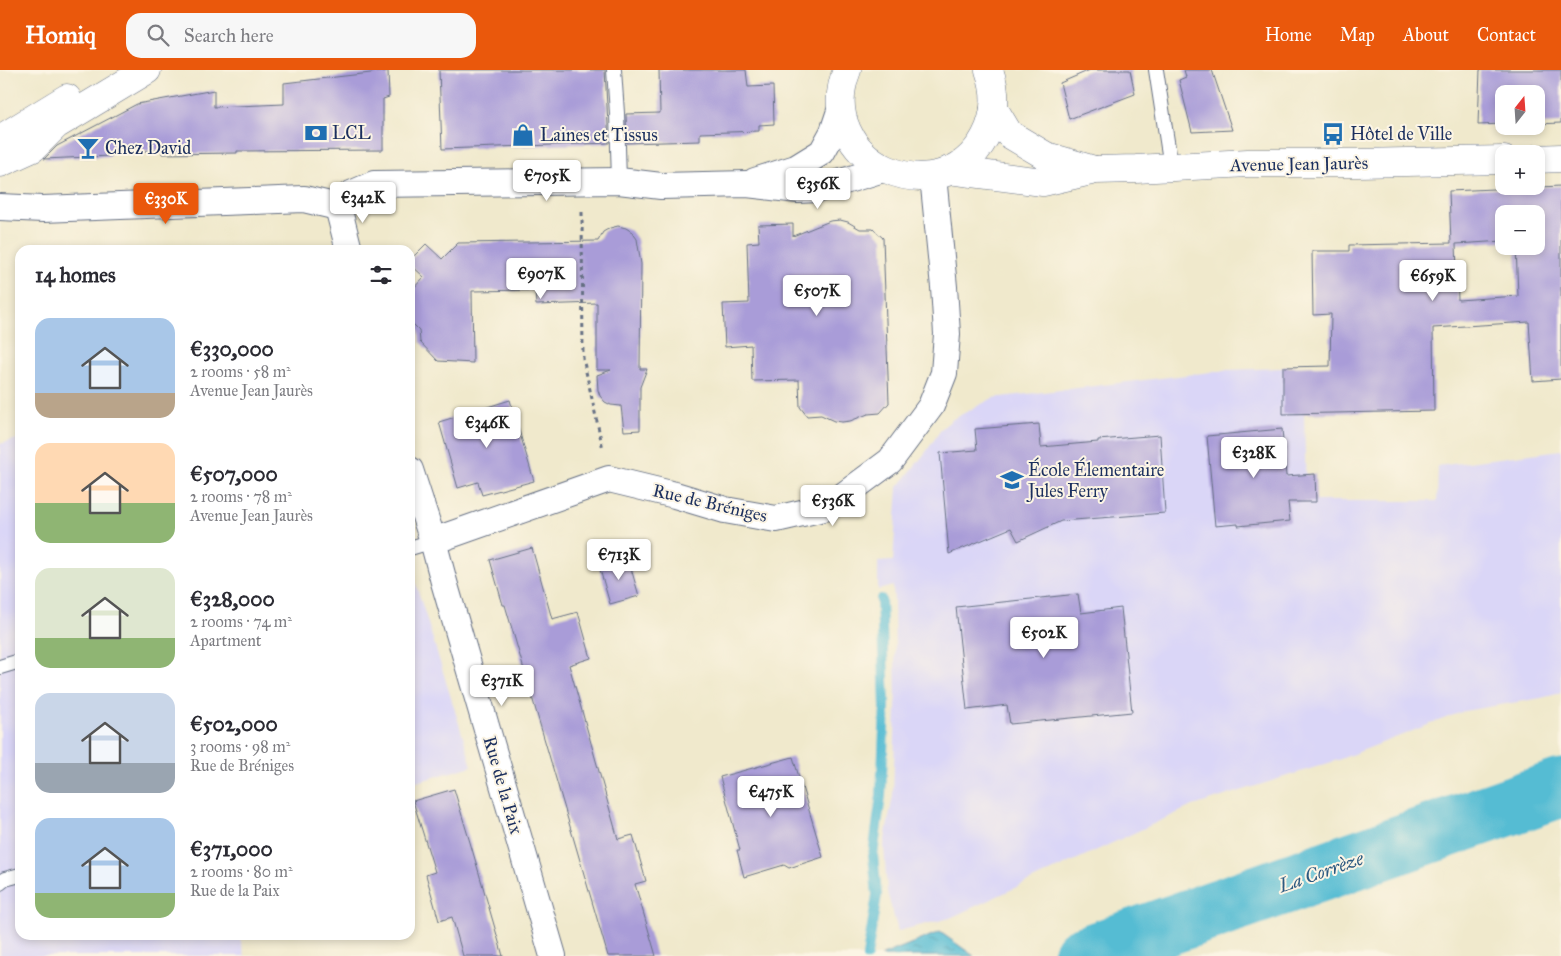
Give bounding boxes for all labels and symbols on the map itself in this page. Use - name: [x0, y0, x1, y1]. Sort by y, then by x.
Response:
- north arrow: [1495, 85, 1545, 135]
- bank icon: LCL: [303, 120, 329, 146]
- bus stop icon: Hôtel de Ville: [1320, 121, 1346, 147]
- place label: LCL: [332, 122, 372, 144]
- shop icon: Laines et Tissus: [510, 122, 536, 148]
- place label: Hôtel de Ville: [1350, 123, 1452, 145]
- place label: Laines et Tissus: [540, 124, 658, 146]
- bar icon: Chez David: [75, 135, 101, 161]
- place label: Chez David: [105, 137, 191, 159]
- street label: Avenue Jean Jaurès: [1229, 152, 1368, 177]
- pin: €705K: [512, 160, 582, 202]
- pin: €356K: [783, 168, 853, 210]
- pin: €330K: [131, 182, 201, 225]
- pin: €342K: [328, 182, 398, 224]
- pin: €907K: [506, 258, 576, 300]
- pin: €659K: [1398, 260, 1468, 302]
- pin: €507K: [782, 274, 852, 317]
- pin: €346K: [452, 406, 522, 449]
- pin: €328K: [1219, 436, 1289, 479]
- place label: École Élementaire Jules Ferry: [1026, 457, 1164, 503]
- school or university icon: École Élementaire Jules Ferry: [999, 467, 1025, 493]
- street label: Rue de Bréniges: [650, 479, 769, 528]
- pin: €536K: [798, 484, 868, 527]
- pin: €713K: [584, 538, 654, 581]
- pin: €502K: [1009, 616, 1079, 659]
- pin: €371K: [467, 664, 537, 707]
- street label: Rue de la Paix: [479, 734, 527, 836]
- pin: €475K: [736, 776, 806, 818]
- water label: La Corrèze: [1275, 846, 1367, 898]

